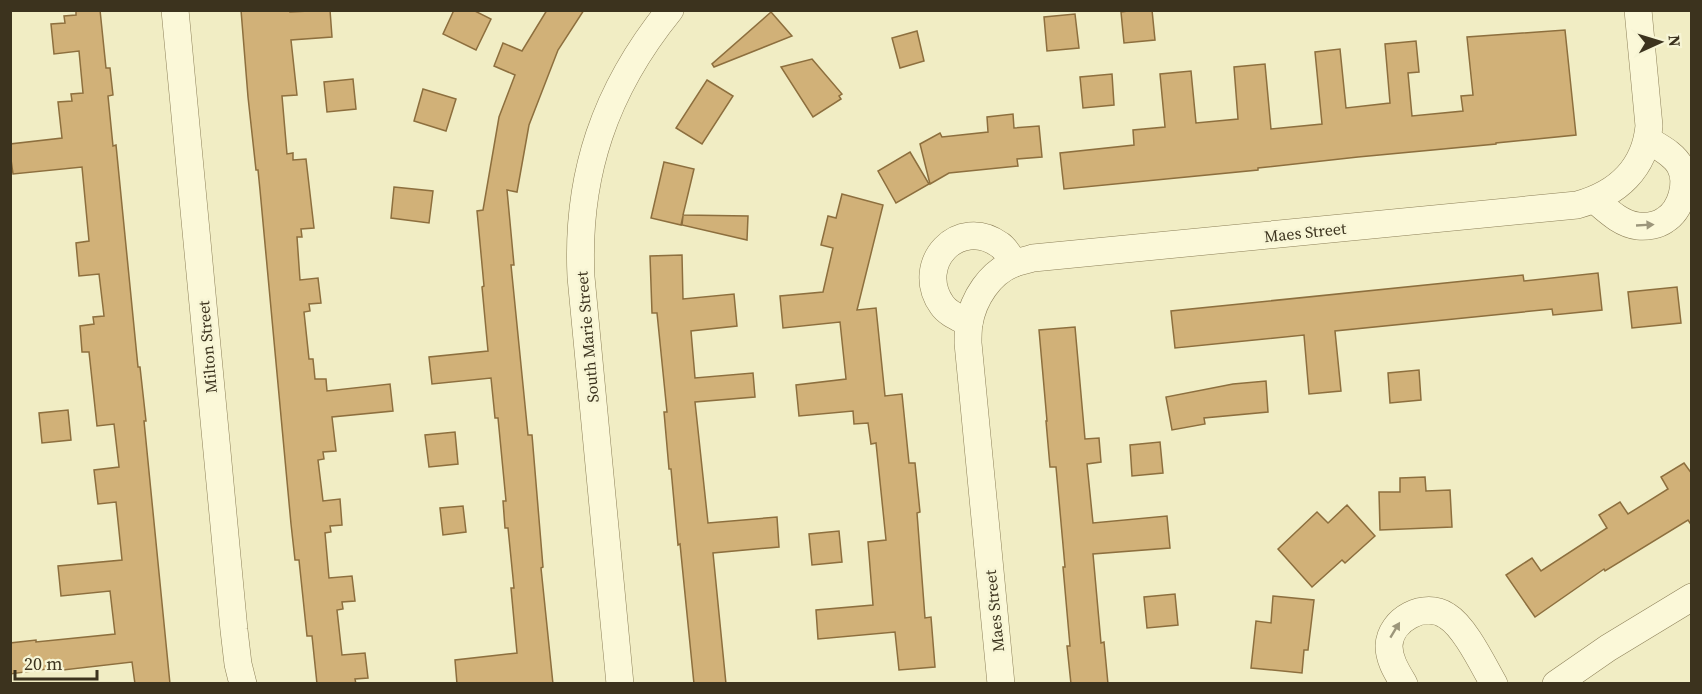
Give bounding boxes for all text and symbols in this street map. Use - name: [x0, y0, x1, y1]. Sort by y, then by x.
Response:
- north arrow: [1630, 12, 1690, 72]
- text: N: [1664, 34, 1686, 48]
- street label: Maes Street: [1263, 217, 1348, 247]
- one-way arrow: [1636, 220, 1655, 229]
- street label: South Marie Street: [570, 270, 604, 404]
- street label: Milton Street: [192, 299, 222, 394]
- street label: Maes Street: [979, 568, 1009, 653]
- one-way arrow: [1390, 622, 1401, 639]
- scale bar: [15, 643, 98, 681]
- text: 20 m: [24, 651, 62, 676]

